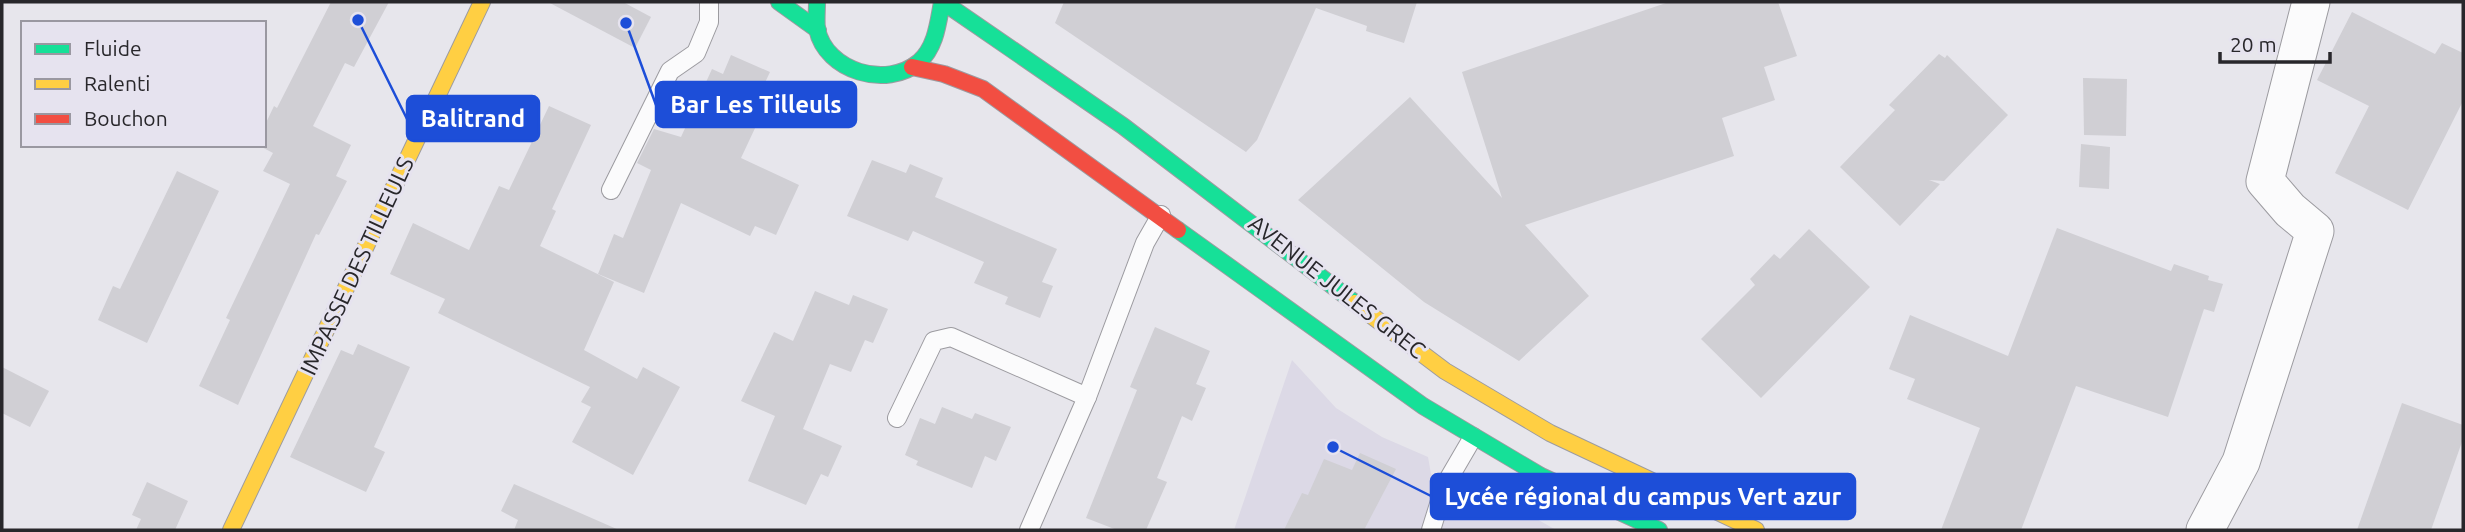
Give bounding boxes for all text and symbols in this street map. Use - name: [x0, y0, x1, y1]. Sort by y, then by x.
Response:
- legend: [21, 21, 266, 147]
- scale bar: [2220, 21, 2330, 65]
- text: 20 m: [2230, 32, 2277, 56]
- text: Fluide: [84, 36, 142, 60]
- text: Ralenti: [84, 71, 150, 95]
- callout: Bar Les Tilleuls: [656, 82, 856, 127]
- text: Bar Les Tilleuls: [670, 91, 842, 118]
- callout: Balitrand: [407, 96, 539, 141]
- text: Balitrand: [421, 105, 525, 132]
- text: Bouchon: [84, 106, 168, 130]
- street label: IMPASSE DES TILLEULS: [295, 153, 418, 379]
- street label: AVENUE JULES GREC: [1244, 210, 1430, 363]
- callout: Lycée régional du campus Vert azur: [1431, 474, 1855, 519]
- text: Lycée régional du campus Vert azur: [1445, 483, 1842, 510]

